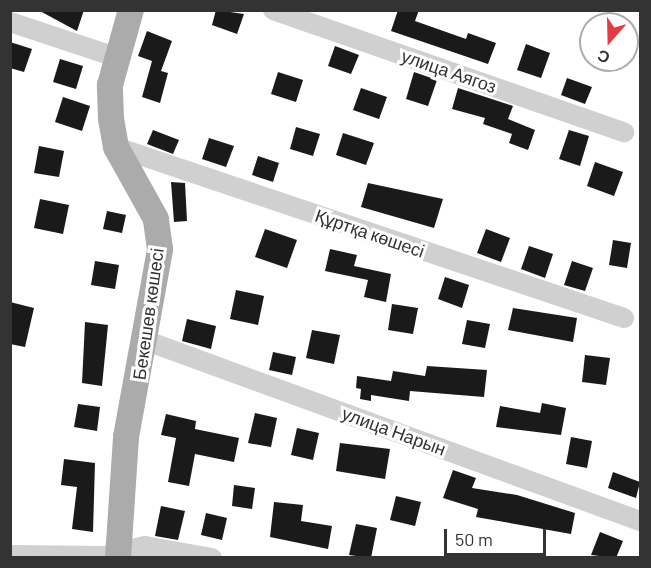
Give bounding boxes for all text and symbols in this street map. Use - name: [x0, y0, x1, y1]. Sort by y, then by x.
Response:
- north arrow: [579, 12, 639, 72]
- street label: улица Аягоз: [399, 45, 499, 97]
- text: С: [595, 47, 612, 68]
- street label: Құртқа көшесі: [313, 204, 427, 262]
- street label: Бекешев көшесі: [128, 247, 168, 381]
- street label: улица Нарын: [339, 402, 449, 460]
- scale bar: [447, 517, 549, 555]
- text: 50 m: [455, 528, 493, 550]

